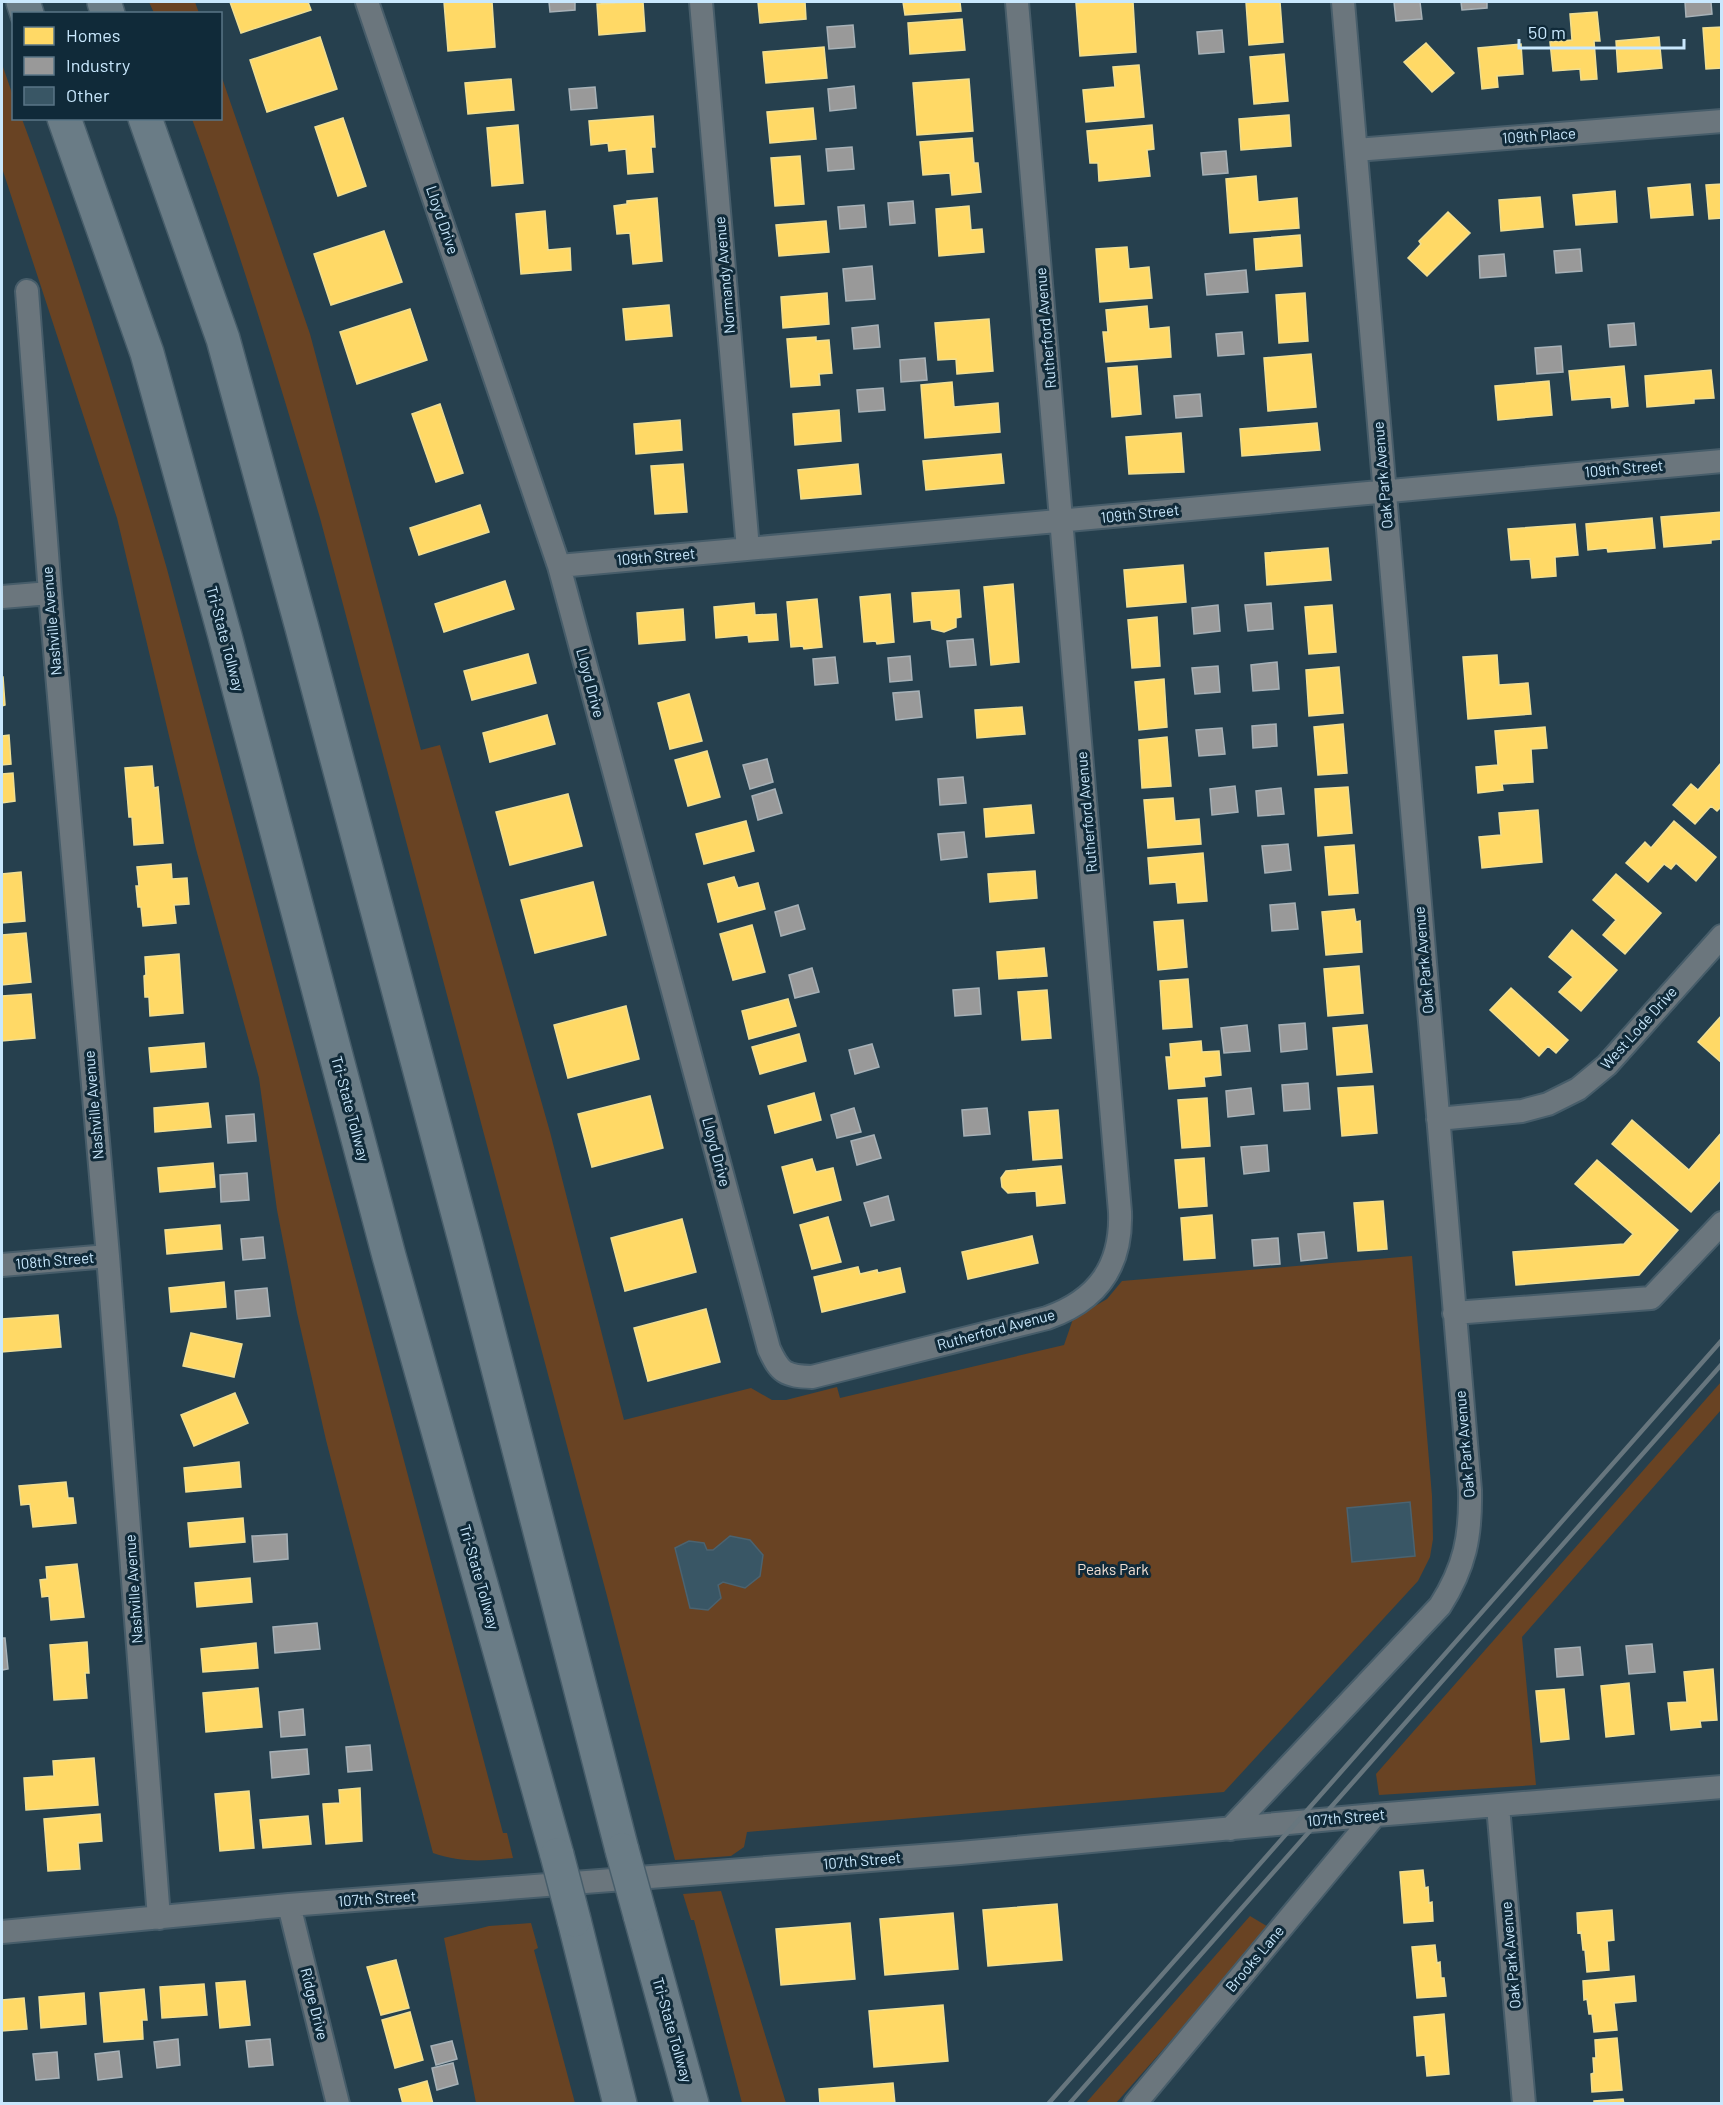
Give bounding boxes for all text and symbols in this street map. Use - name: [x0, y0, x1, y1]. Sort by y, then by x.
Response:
- legend: [12, 12, 222, 120]
- scale bar: [1519, 12, 1684, 50]
- text: 50 m: [1528, 21, 1566, 43]
- text: Homes: [66, 24, 120, 46]
- text: Industry: [66, 54, 130, 76]
- text: Other: [66, 84, 110, 106]
- street label: 109th Place: [1501, 123, 1576, 147]
- street label: Lloyd Drive: [423, 183, 463, 256]
- street label: Normandy Avenue: [710, 216, 738, 334]
- street label: Rutherford Avenue: [1031, 267, 1059, 389]
- street label: Oak Park Avenue: [1368, 421, 1396, 529]
- street label: 109th Street: [1584, 456, 1664, 480]
- street label: 109th Street: [1100, 500, 1180, 526]
- street label: 109th Street: [616, 544, 696, 568]
- street label: Nashville Avenue: [37, 566, 65, 676]
- street label: Tri-State Tollway: [203, 584, 249, 694]
- street label: Lloyd Drive: [573, 646, 609, 719]
- street label: Rutherford Avenue: [1072, 751, 1100, 873]
- street label: Oak Park Avenue: [1409, 906, 1437, 1014]
- street label: West Lode Drive: [1596, 982, 1680, 1072]
- street label: Nashville Avenue: [79, 1050, 107, 1160]
- street label: Tri-State Tollway: [328, 1054, 374, 1164]
- street label: Lloyd Drive: [699, 1115, 735, 1188]
- street label: 108th Street: [15, 1248, 95, 1272]
- street label: Rutherford Avenue: [935, 1305, 1057, 1353]
- street label: Oak Park Avenue: [1450, 1390, 1478, 1498]
- street label: Tri-State Tollway: [456, 1522, 504, 1632]
- street label: Nashville Avenue: [120, 1534, 146, 1644]
- park label: Peaks Park: [1077, 1560, 1149, 1578]
- street label: 107th Street: [1306, 1805, 1386, 1829]
- street label: 107th Street: [822, 1848, 902, 1872]
- street label: 107th Street: [337, 1886, 417, 1910]
- street label: Oak Park Avenue: [1496, 1901, 1524, 2009]
- street label: Brooks Lane: [1221, 1922, 1287, 1995]
- street label: Ridge Drive: [297, 1966, 333, 2042]
- street label: Tri-State Tollway: [649, 1975, 697, 2085]

